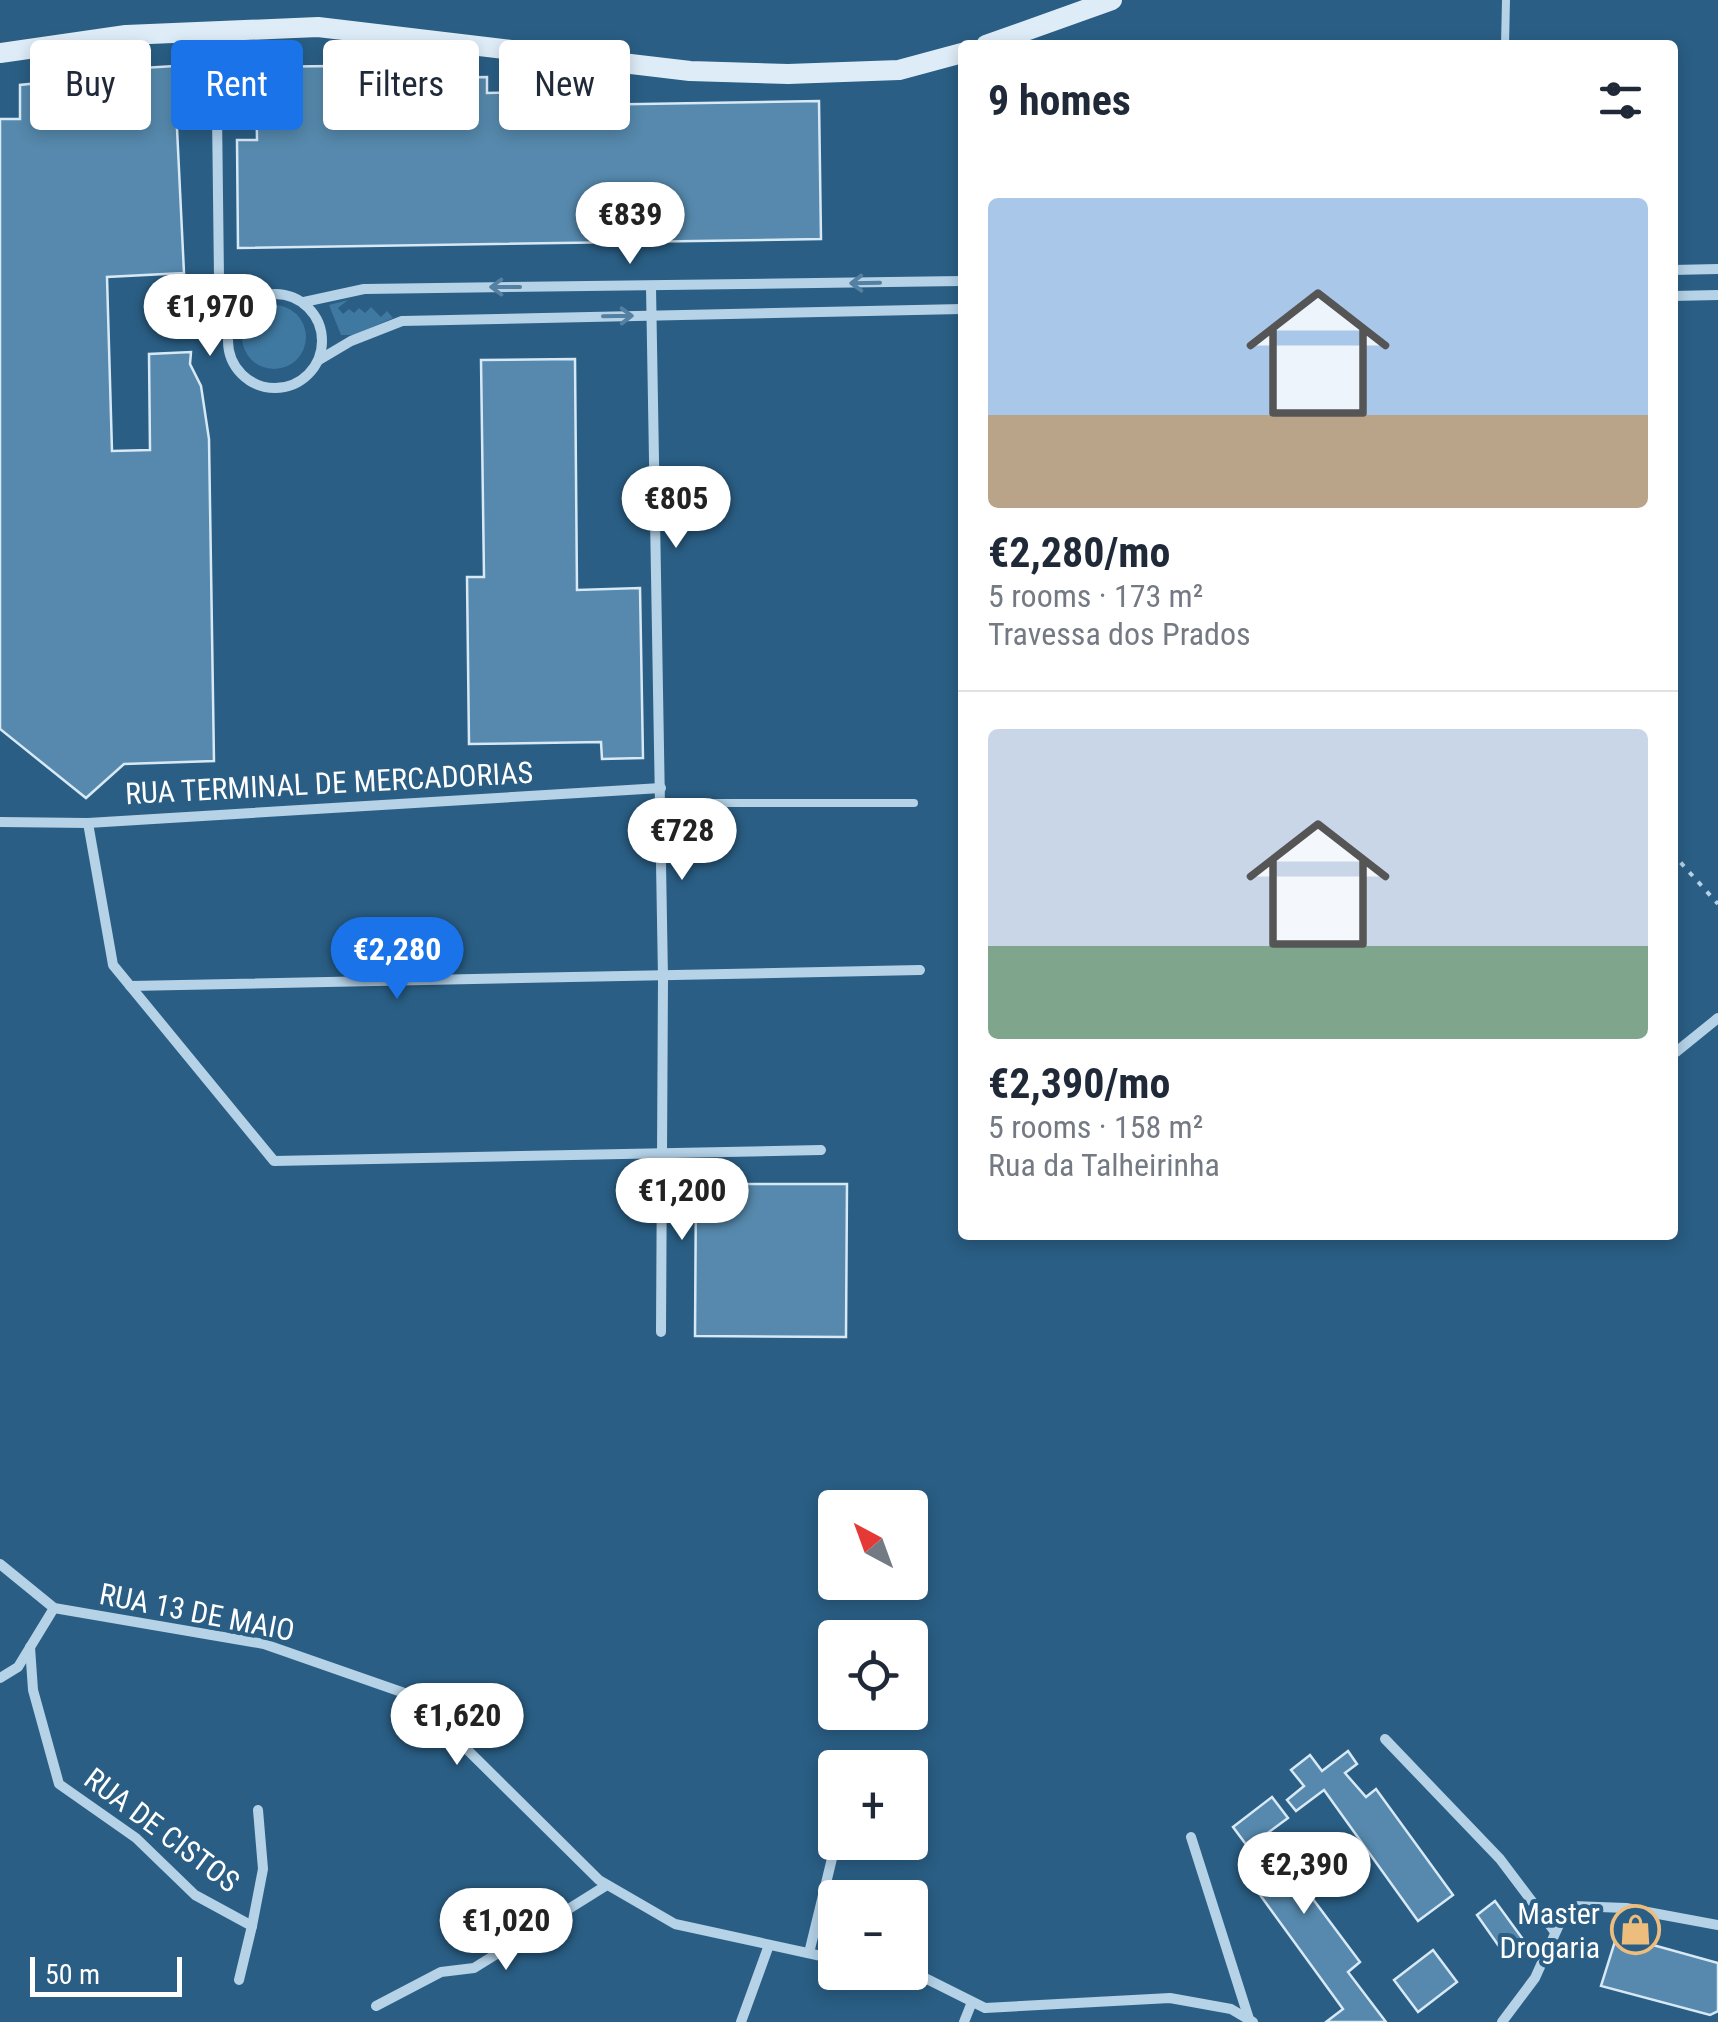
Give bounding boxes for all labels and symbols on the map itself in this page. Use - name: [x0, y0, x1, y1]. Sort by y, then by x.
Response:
- pin: €839: [571, 182, 689, 267]
- pin: €1,970: [129, 274, 291, 359]
- one-way arrow: [850, 274, 882, 292]
- one-way arrow: [490, 278, 522, 296]
- one-way arrow: [601, 306, 633, 325]
- pin: €805: [617, 466, 735, 551]
- street label: RUA TERMINAL DE MERCADORIAS: [124, 755, 534, 811]
- pin: €728: [623, 798, 741, 883]
- pin: €2,280: [316, 917, 478, 1002]
- pin: €1,200: [601, 1158, 763, 1243]
- north arrow: [818, 1490, 928, 1600]
- street label: RUA 13 DE MAIO: [97, 1576, 297, 1648]
- pin: €1,620: [376, 1683, 538, 1768]
- street label: RUA DE CISTOS: [78, 1761, 246, 1899]
- pin: €2,390: [1223, 1832, 1385, 1917]
- pin: €1,020: [425, 1888, 587, 1973]
- place label: Master Drogaria: [1499, 1896, 1600, 1965]
- shop icon: Master Drogaria: [1609, 1904, 1661, 1956]
- scale bar: [30, 1952, 182, 1996]

